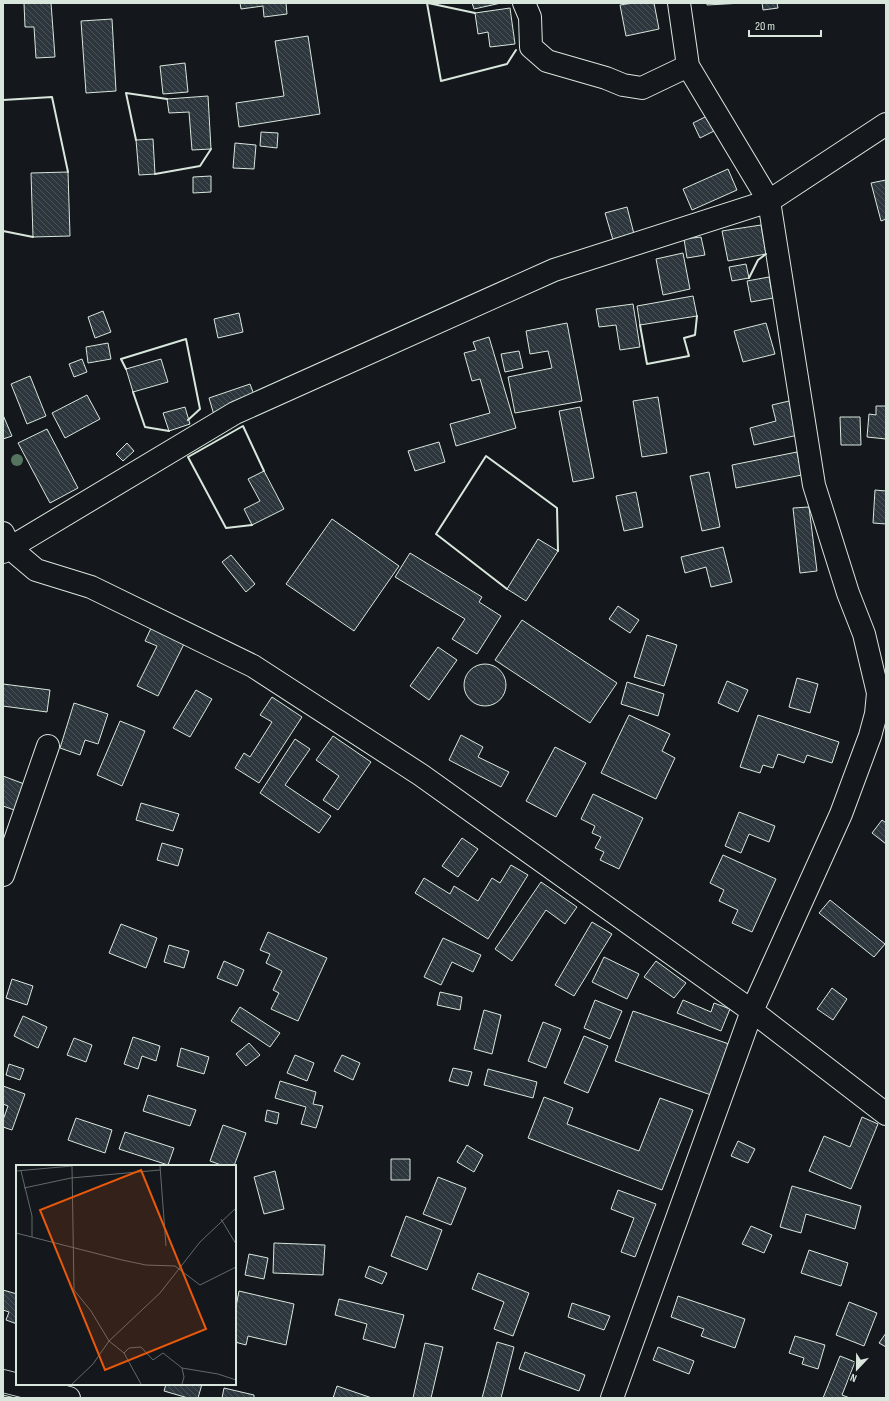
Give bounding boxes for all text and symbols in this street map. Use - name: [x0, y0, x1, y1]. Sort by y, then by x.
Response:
- scale bar: [749, 12, 821, 38]
- text: 20 m: [755, 19, 775, 34]
- inset map: [16, 1165, 236, 1385]
- north arrow: [837, 1349, 877, 1389]
- text: N: [848, 1371, 859, 1385]

